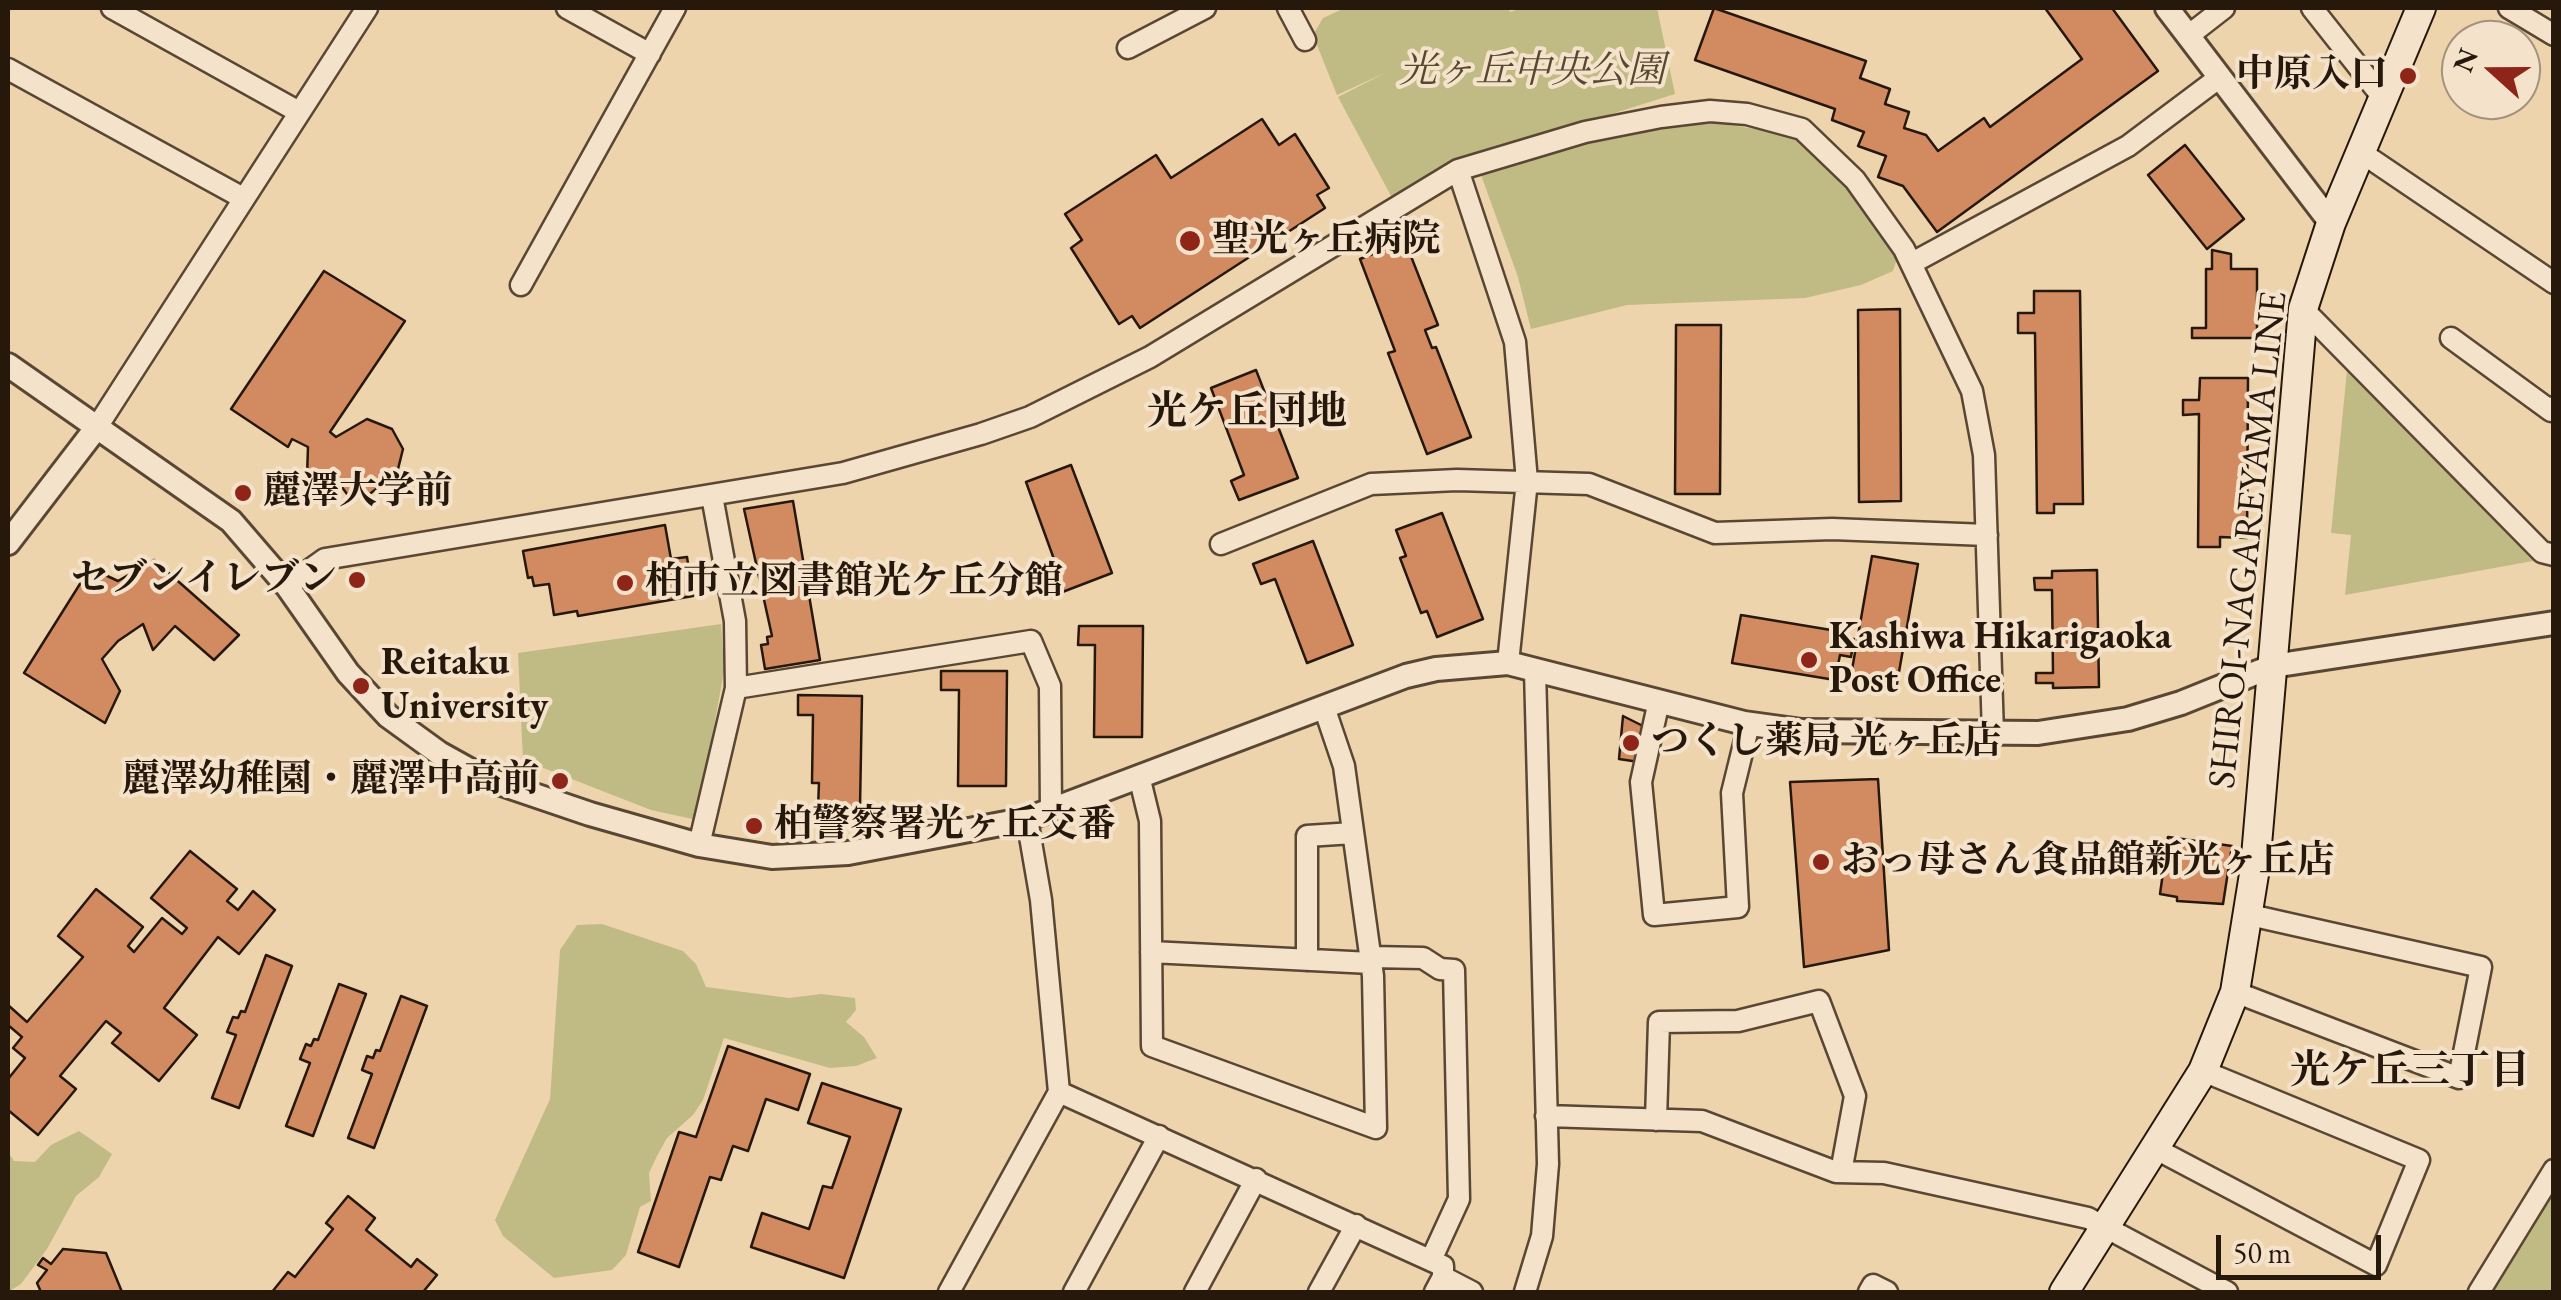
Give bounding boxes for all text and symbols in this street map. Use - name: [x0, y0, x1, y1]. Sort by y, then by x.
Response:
- north arrow: [2441, 20, 2541, 120]
- text: N: [2444, 43, 2486, 77]
- park label: 光ヶ丘中央公園: [1399, 49, 1665, 95]
- place label: 中原入口: [2236, 53, 2388, 99]
- marker: 中原入口: [2397, 65, 2419, 87]
- place label: 聖光ヶ丘病院: [1212, 218, 1440, 264]
- marker: 聖光ヶ丘病院: [1177, 228, 1203, 254]
- street label: SHIROI-NAGAREYAMA LINE: [2200, 289, 2298, 791]
- district label: 光ケ丘団地: [1147, 389, 1347, 437]
- place label: 麗澤大学前: [263, 470, 453, 516]
- marker: 麗澤大学前: [232, 482, 254, 504]
- place label: セブンイレブン: [71, 557, 337, 603]
- place label: 柏市立図書館光ケ丘分館: [645, 560, 1063, 606]
- marker: セブンイレブン: [346, 569, 368, 591]
- marker: 柏市立図書館光ケ丘分館: [614, 572, 636, 594]
- place label: Kashiwa Hikarigaoka Post Office: [1829, 615, 2172, 704]
- place label: Reitaku University: [381, 641, 548, 731]
- marker: Kashiwa Hikarigaoka Post Office: [1798, 649, 1820, 671]
- marker: Reitaku University: [350, 675, 372, 697]
- place label: つくし薬局 光ヶ丘店: [1651, 720, 2002, 766]
- marker: つくし薬局 光ヶ丘店: [1620, 732, 1642, 754]
- place label: 麗澤幼稚園・麗澤中高前: [122, 758, 540, 804]
- marker: 麗澤幼稚園・麗澤中高前: [549, 770, 571, 792]
- place label: 柏警察署光ヶ丘交番: [774, 803, 1116, 849]
- marker: 柏警察署光ヶ丘交番: [743, 815, 765, 837]
- place label: おっ母さん食品館新光ヶ丘店: [1841, 839, 2335, 885]
- marker: おっ母さん食品館新光ヶ丘店: [1810, 851, 1832, 873]
- district label: 光ケ丘三丁目: [2290, 1048, 2530, 1096]
- scale bar: [2221, 1215, 2386, 1277]
- text: 50 m: [2233, 1233, 2291, 1272]

